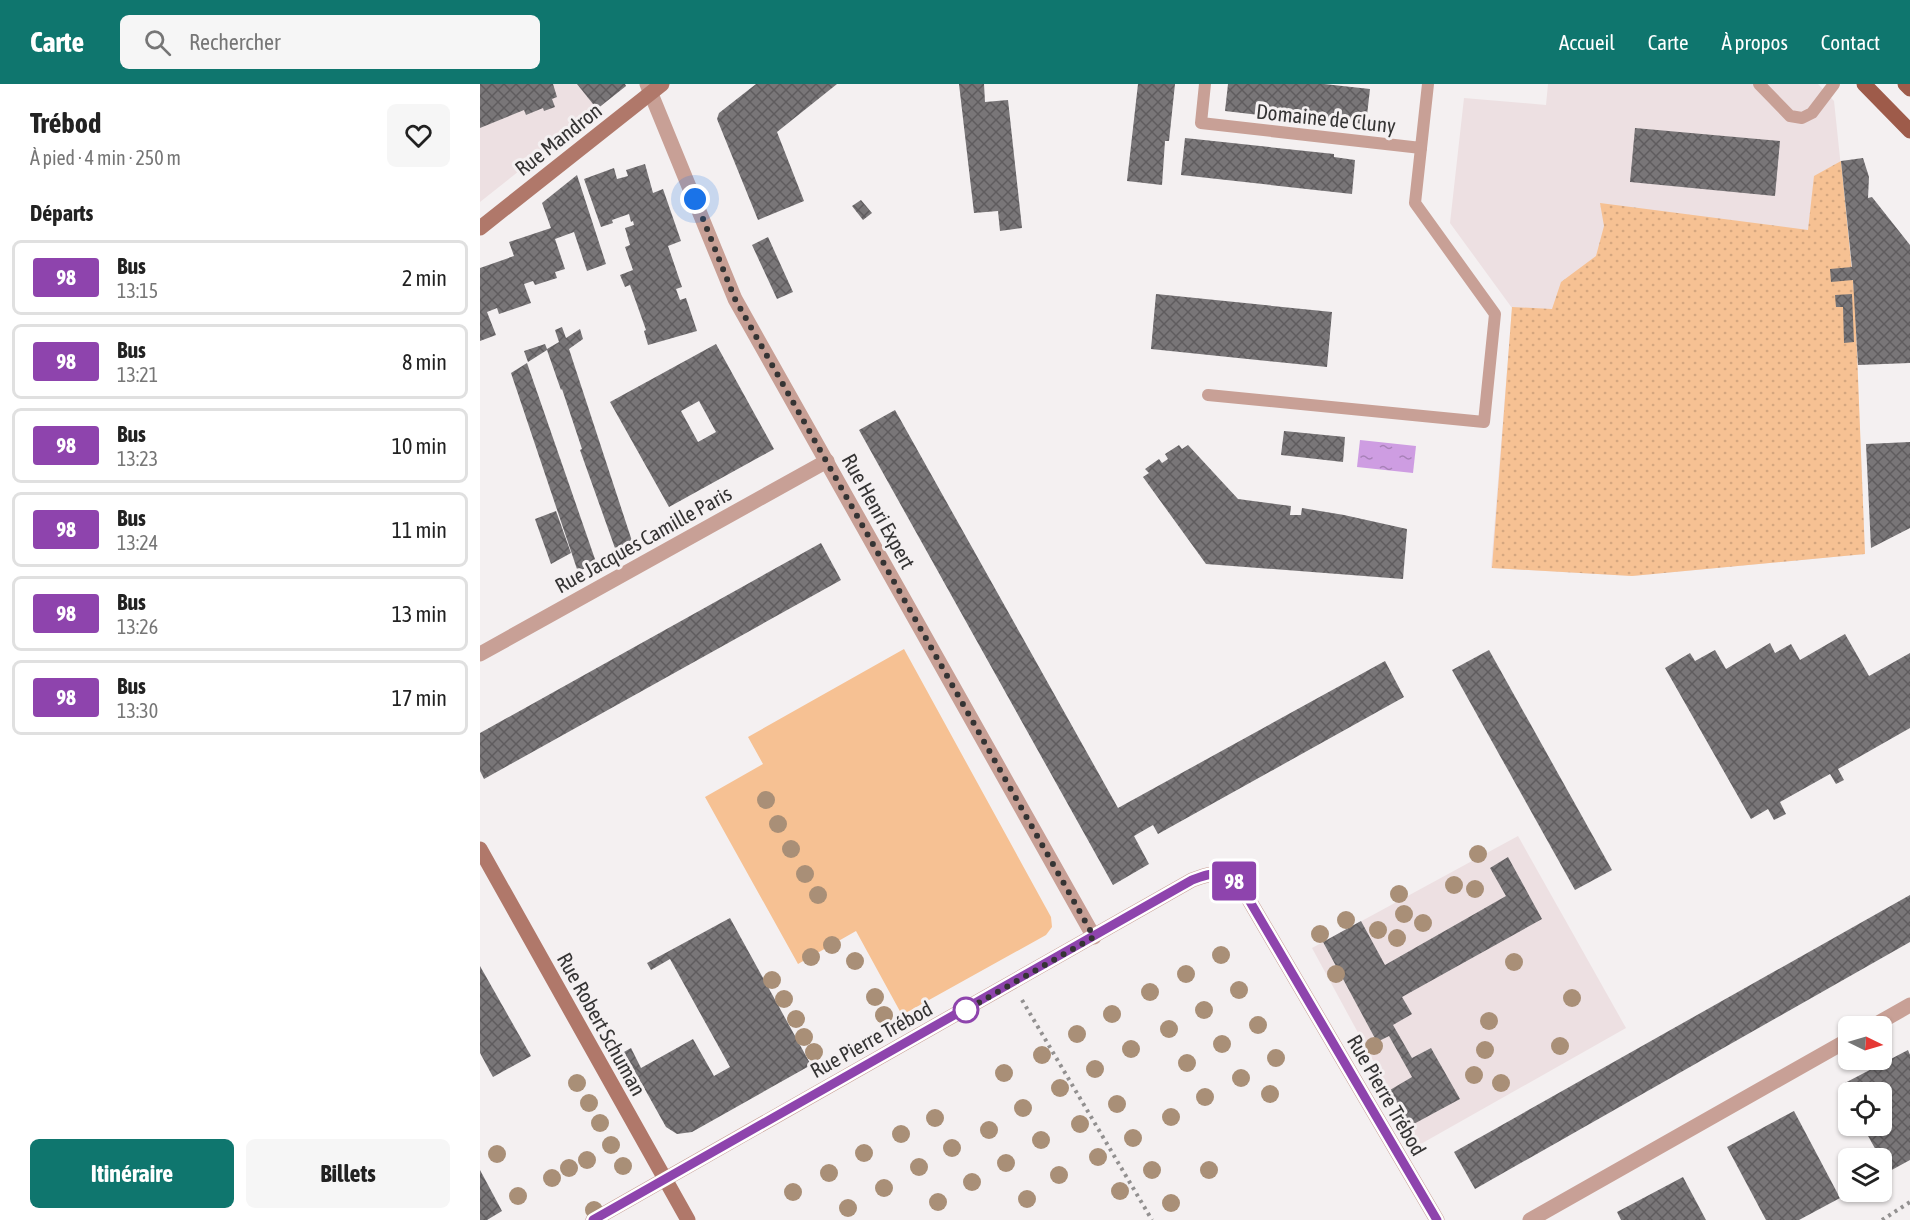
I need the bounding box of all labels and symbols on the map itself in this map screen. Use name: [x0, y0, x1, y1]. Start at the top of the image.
street label: Rue Mandron: [510, 98, 606, 180]
street label: Domaine de Cluny: [1255, 99, 1397, 137]
your location: [680, 184, 710, 214]
street label: Rue Henri Expert: [838, 449, 920, 573]
street label: Rue Jacques Camille Paris: [551, 481, 735, 597]
line badge: 98: [1207, 862, 1261, 900]
street label: Rue Robert Schuman: [553, 948, 651, 1100]
street label: Rue Pierre Trébod: [806, 996, 936, 1082]
unlabelled marker: [953, 997, 979, 1023]
north arrow: [1838, 1016, 1892, 1070]
street label: Rue Pierre Trébod: [1343, 1030, 1431, 1160]

